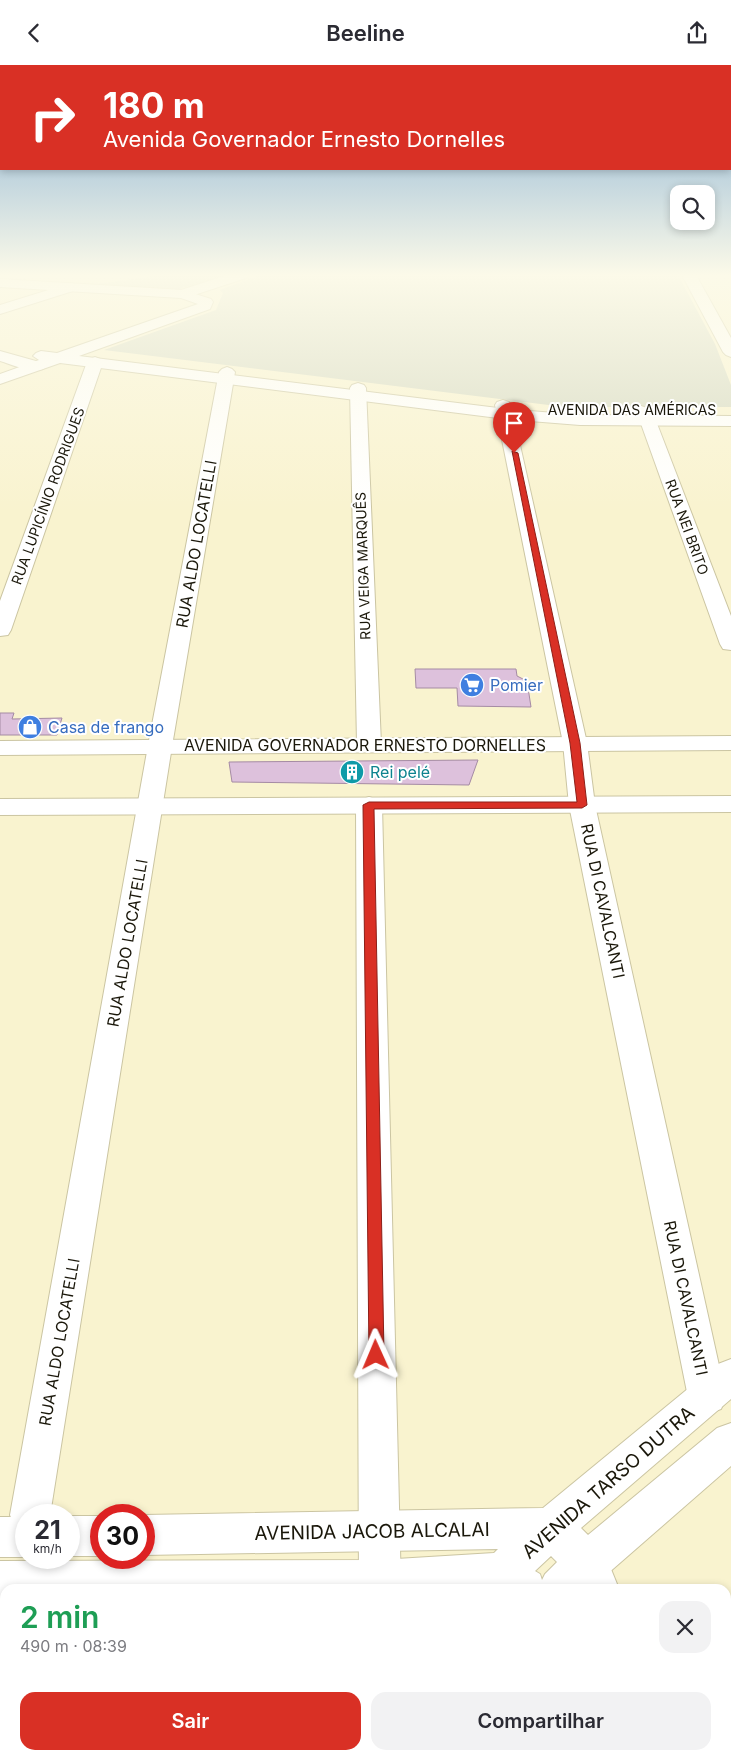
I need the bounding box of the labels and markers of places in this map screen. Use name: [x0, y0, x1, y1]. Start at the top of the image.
pin: [493, 402, 535, 453]
supermarket icon: Pomier: [459, 672, 485, 698]
place label: Pomier: [490, 675, 543, 695]
shop icon: Casa de frango: [17, 714, 43, 740]
place label: Casa de frango: [48, 717, 164, 737]
building icon: Rei pelé: [339, 759, 365, 785]
place label: Rei pelé: [370, 762, 430, 782]

